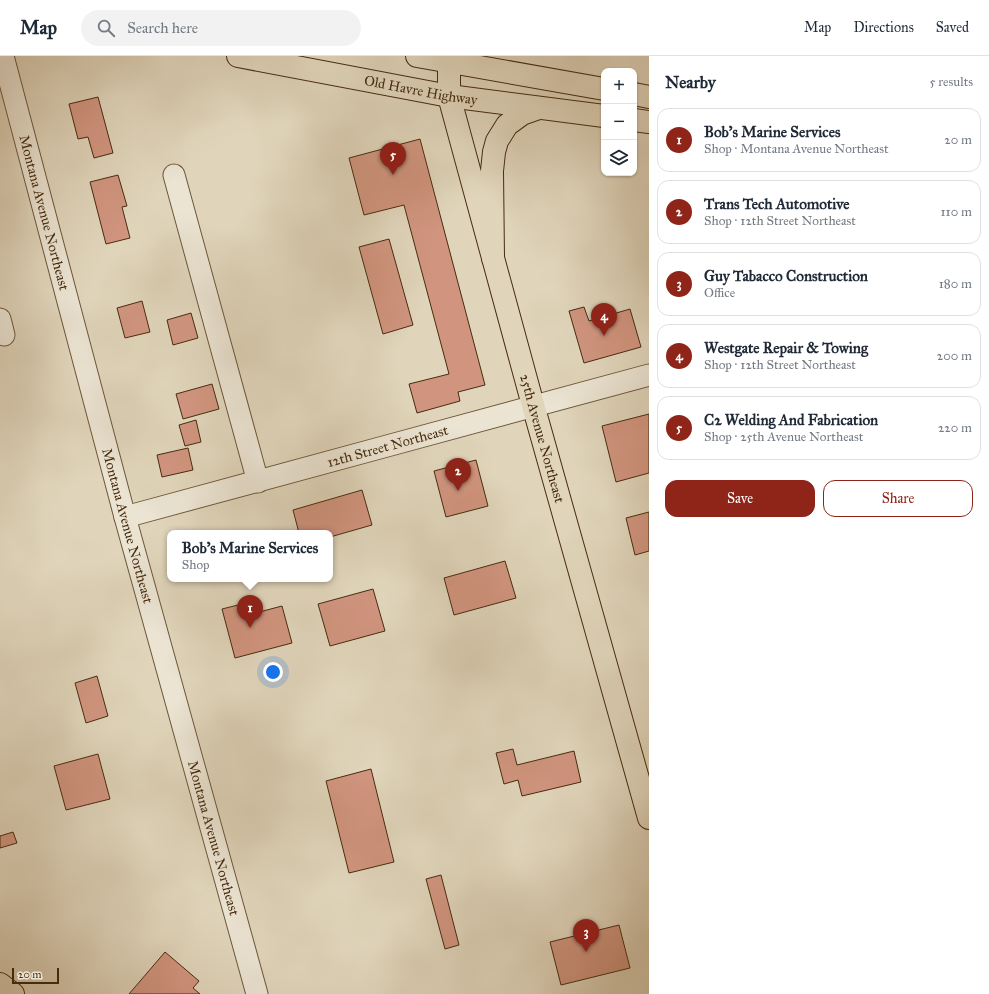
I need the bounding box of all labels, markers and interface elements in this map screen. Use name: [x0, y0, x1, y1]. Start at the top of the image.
search box: [81, 10, 361, 46]
text: Map: [20, 16, 57, 39]
icon: search: [95, 17, 117, 39]
text: Search here: [127, 19, 198, 37]
text: Map: [804, 19, 831, 36]
text: Directions: [853, 19, 914, 36]
text: Saved: [936, 19, 969, 36]
map controls: [601, 68, 637, 176]
button: +: [601, 68, 637, 104]
street label: Old Havre Highway: [363, 72, 479, 109]
text: Nearby: [665, 72, 716, 93]
text: 5 results: [929, 74, 973, 90]
button: −: [601, 104, 637, 140]
text: Bob's Marine Services: [704, 123, 840, 141]
text: 1: [676, 132, 682, 148]
text: 20 m: [944, 132, 972, 148]
street label: Montana Avenue Northeast: [15, 133, 73, 292]
button: layers: [601, 140, 637, 176]
text: Shop · Montana Avenue Northeast: [704, 141, 889, 157]
pin: 5: [380, 142, 406, 175]
text: Trans Tech Automotive: [704, 195, 850, 213]
text: 2: [676, 204, 682, 220]
text: 110 m: [940, 204, 972, 220]
text: Shop · 12th Street Northeast: [704, 213, 856, 229]
text: Guy Tabacco Construction: [704, 267, 868, 285]
text: 3: [676, 276, 682, 292]
text: 180 m: [939, 276, 972, 292]
text: Office: [704, 285, 735, 301]
pin: 4: [591, 303, 617, 336]
text: Westgate Repair & Towing: [704, 339, 868, 357]
text: 4: [675, 348, 683, 364]
text: 200 m: [937, 348, 972, 364]
text: Shop · 12th Street Northeast: [704, 357, 856, 373]
street label: 25th Avenue Northeast: [516, 372, 568, 505]
text: C2 Welding And Fabrication: [704, 411, 878, 429]
text: 5: [676, 420, 682, 436]
text: 220 m: [938, 420, 972, 436]
street label: 12th Street Northeast: [325, 422, 450, 471]
text: Shop · 25th Avenue Northeast: [704, 429, 863, 445]
street label: Montana Avenue Northeast: [98, 446, 156, 605]
pin: 2: [445, 458, 471, 491]
button: Save: [665, 480, 815, 517]
button: Share: [823, 480, 973, 517]
popup: [167, 530, 333, 582]
text: Bob's Marine Services: [182, 539, 318, 557]
text: Shop: [182, 557, 210, 573]
pin: 1: [237, 595, 263, 628]
your location: [263, 662, 283, 682]
street label: Montana Avenue Northeast: [184, 759, 243, 918]
pin: 3: [573, 919, 599, 952]
scale bar: [12, 966, 59, 985]
text: 20 m: [18, 968, 41, 981]

